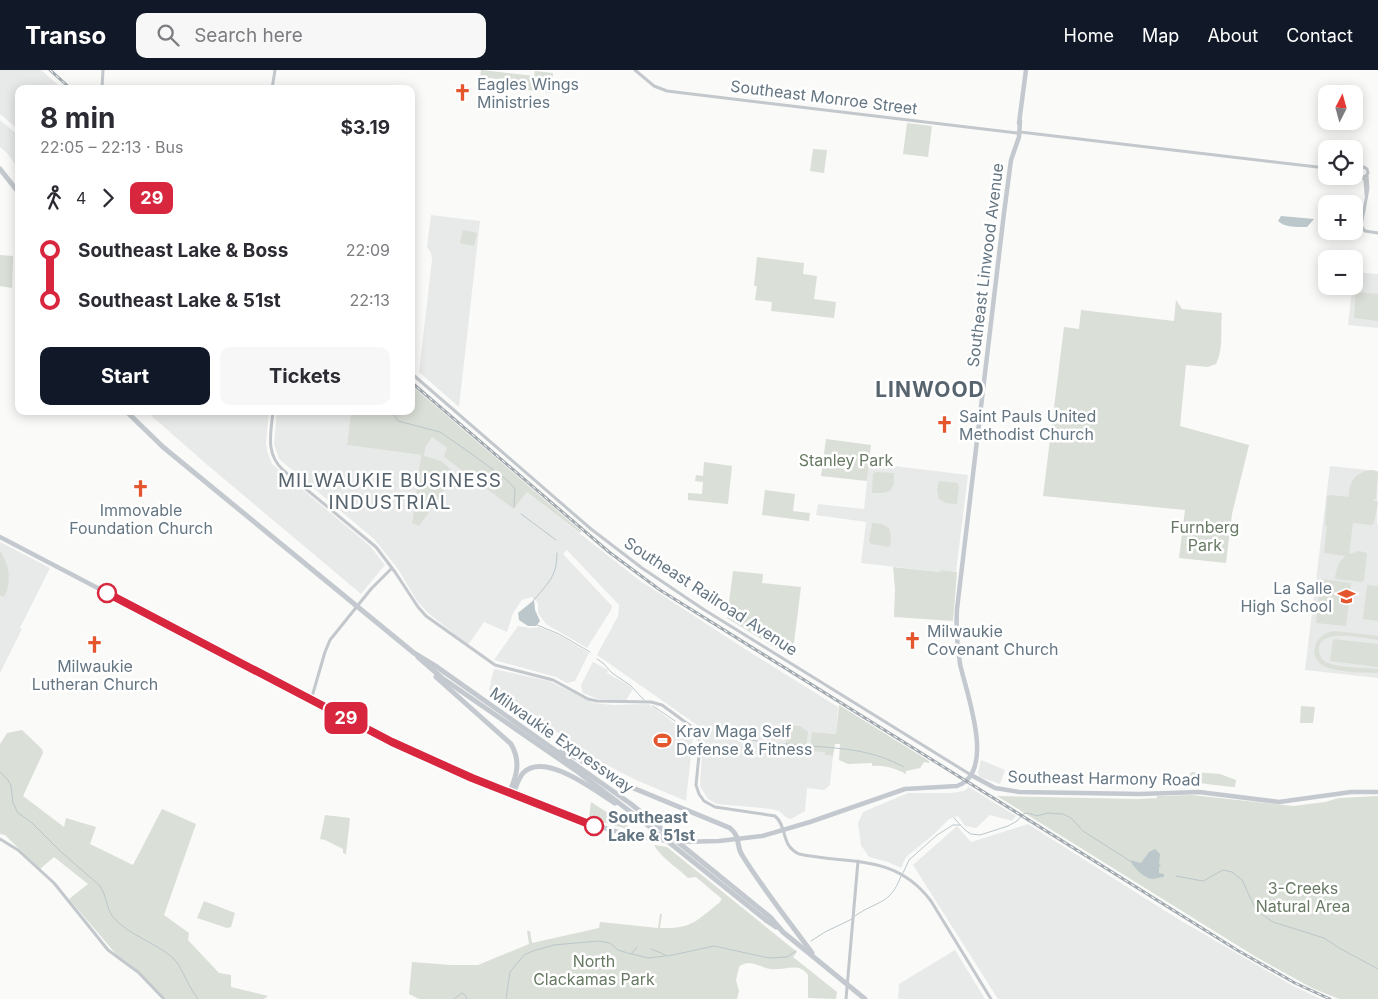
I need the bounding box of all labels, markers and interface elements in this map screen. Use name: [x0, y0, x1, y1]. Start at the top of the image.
search box: [136, 13, 486, 58]
text: Transo: [25, 21, 106, 50]
icon: search: [154, 21, 182, 49]
text: Search here: [194, 24, 303, 47]
text: Home: [1064, 25, 1114, 46]
text: Map: [1142, 25, 1179, 46]
text: About: [1207, 25, 1258, 46]
text: Contact: [1286, 25, 1353, 46]
place label: Eagles Wings Ministries: [477, 74, 579, 112]
street label: Southeast Monroe Street: [729, 76, 919, 118]
church icon: Eagles Wings Ministries: [453, 83, 473, 103]
north arrow: [1318, 85, 1362, 130]
map controls: [1318, 85, 1363, 295]
text: 8 min: [40, 101, 115, 135]
text: $3.19: [341, 116, 390, 139]
text: 22:05 – 22:13 · Bus: [40, 137, 183, 157]
button: locate: [1318, 140, 1363, 185]
street label: Southeast Linwood Avenue: [963, 162, 1007, 368]
icon: walk: [40, 184, 68, 212]
icon: forward: [94, 184, 122, 212]
text: 29: [140, 187, 163, 208]
text: 4: [76, 188, 86, 208]
button: +: [1318, 195, 1363, 240]
text: Southeast Lake & Boss: [78, 239, 288, 262]
text: 22:09: [346, 240, 390, 260]
button: −: [1318, 250, 1363, 295]
text: Southeast Lake & 51st: [78, 289, 281, 312]
text: 22:13: [349, 290, 390, 310]
button: Start: [40, 347, 210, 405]
button: Tickets: [220, 347, 390, 405]
district label: LINWOOD: [875, 377, 985, 402]
place label: Saint Pauls United Methodist Church: [959, 406, 1096, 444]
church icon: Saint Pauls United Methodist Church: [935, 415, 955, 435]
park label: Stanley Park: [799, 450, 894, 470]
district label: MILWAUKIE BUSINESS INDUSTRIAL: [278, 469, 502, 514]
church icon: Immovable Foundation Church: [131, 479, 151, 499]
place label: Immovable Foundation Church: [69, 500, 213, 538]
park label: Furnberg Park: [1171, 517, 1239, 555]
street label: Southeast Railroad Avenue: [621, 532, 801, 660]
place label: La Salle High School: [1241, 578, 1332, 616]
unlabelled marker: [97, 583, 117, 603]
school or university icon: La Salle High School: [1336, 587, 1356, 607]
place label: Milwaukie Covenant Church: [927, 621, 1059, 659]
church icon: Milwaukie Covenant Church: [903, 630, 923, 650]
church icon: Milwaukie Lutheran Church: [85, 635, 105, 655]
place label: Milwaukie Lutheran Church: [32, 656, 158, 694]
street label: Milwaukie Expressway: [486, 683, 638, 797]
line badge: 29: [324, 702, 368, 734]
text: 29: [334, 707, 358, 728]
place label: Krav Maga Self Defense & Fitness: [676, 721, 812, 759]
sports icon: Krav Maga Self Defense & Fitness: [652, 730, 672, 750]
street label: Southeast Harmony Road: [1007, 766, 1201, 790]
place label: Southeast Lake & 51st: [608, 807, 695, 845]
marker: Southeast Lake & 51st: [584, 816, 604, 836]
park label: 3-Creeks Natural Area: [1256, 878, 1350, 916]
park label: North Clackamas Park: [533, 951, 655, 989]

